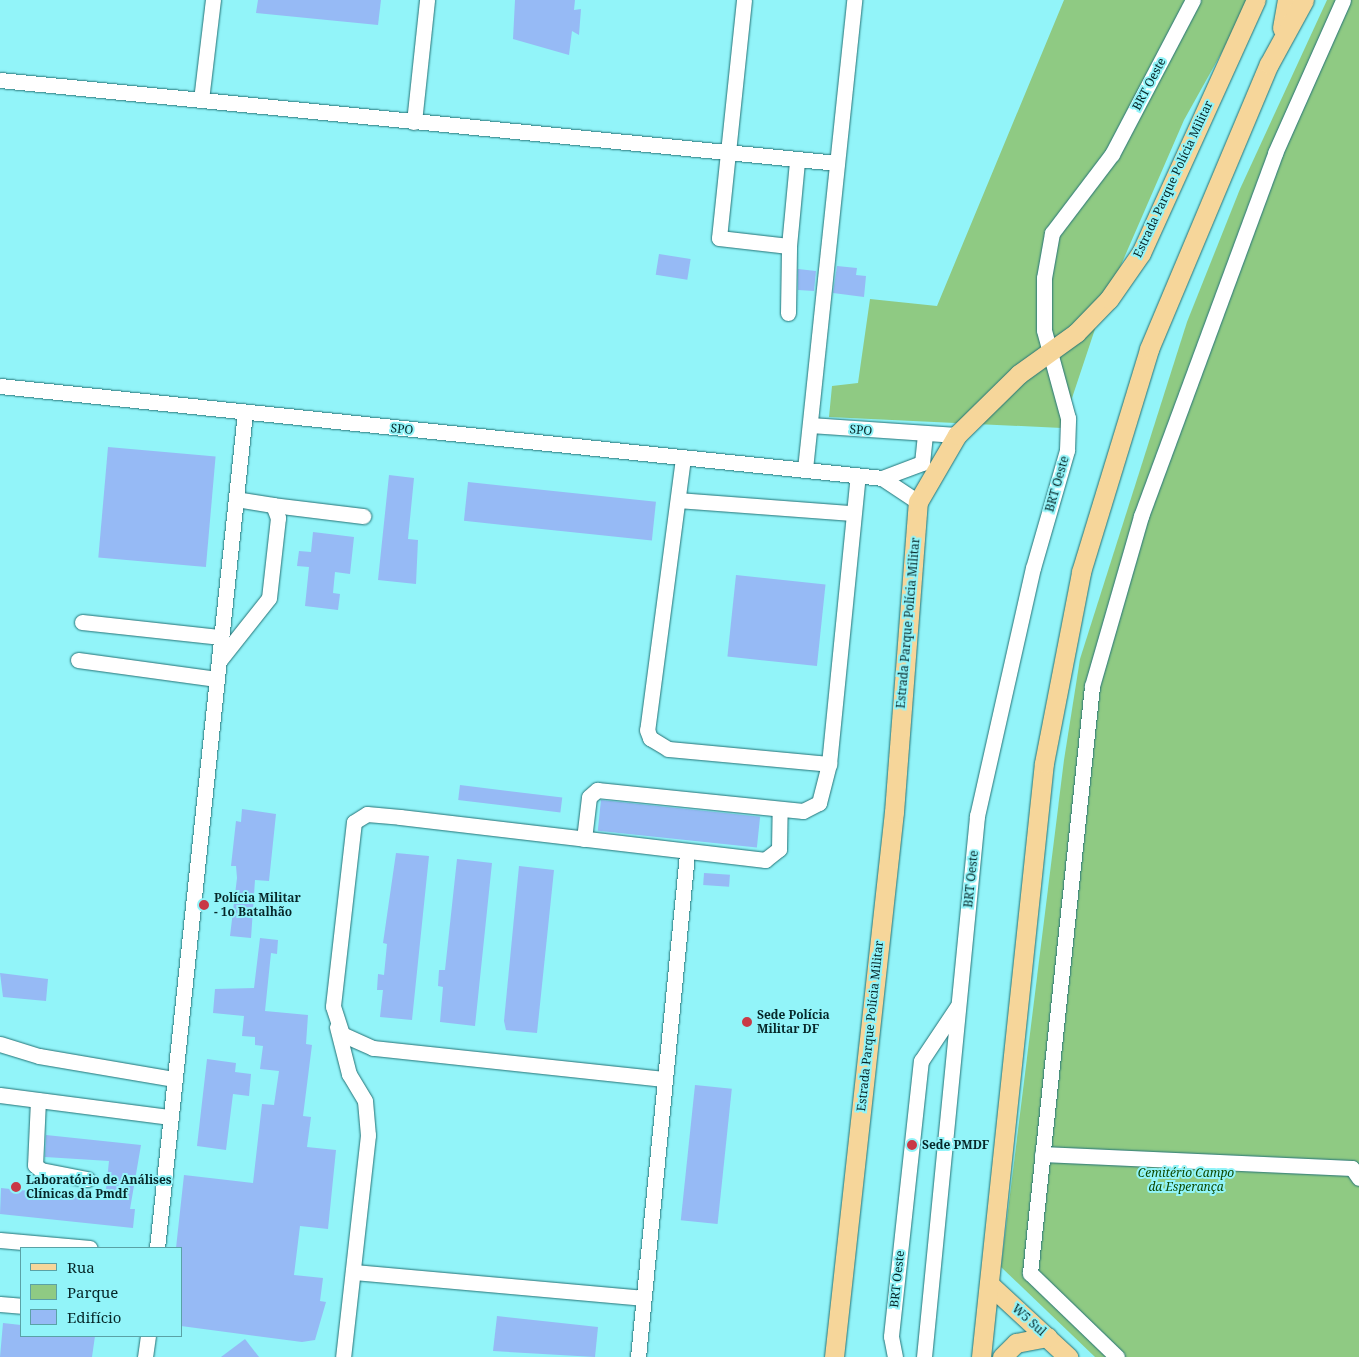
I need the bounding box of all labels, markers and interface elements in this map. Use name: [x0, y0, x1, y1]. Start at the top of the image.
street label: BRT Oeste: [1129, 55, 1169, 113]
street label: Estrada Parque Polícia Militar: [1130, 98, 1216, 260]
street label: SPO: [390, 421, 414, 437]
street label: SPO: [849, 422, 873, 438]
street label: BRT Oeste: [1042, 454, 1072, 514]
street label: Estrada Parque Polícia Militar: [893, 537, 923, 709]
street label: BRT Oeste: [961, 850, 981, 908]
place label: Polícia Militar - 1o Batalhão: [214, 891, 301, 919]
marker: Polícia Militar - 1o Batalhão: [198, 899, 210, 911]
street label: Estrada Parque Polícia Militar: [854, 940, 886, 1112]
place label: Sede Polícia Militar DF: [757, 1008, 830, 1036]
marker: Sede Polícia Militar DF: [741, 1016, 753, 1028]
place label: Sede PMDF: [922, 1138, 989, 1152]
marker: Sede PMDF: [906, 1139, 918, 1151]
park label: Cemitério Campo da Esperança: [1138, 1166, 1234, 1194]
place label: Laboratório de Análises Clínicas da Pmdf: [26, 1173, 172, 1201]
marker: Laboratório de Análises Clínicas da Pmdf: [10, 1181, 22, 1193]
legend: [20, 1247, 182, 1337]
street label: BRT Oeste: [887, 1250, 907, 1308]
text: Rua: [67, 1257, 95, 1277]
text: Parque: [67, 1282, 118, 1302]
street label: W5 Sul: [1009, 1301, 1049, 1339]
text: Edifício: [67, 1307, 122, 1327]

